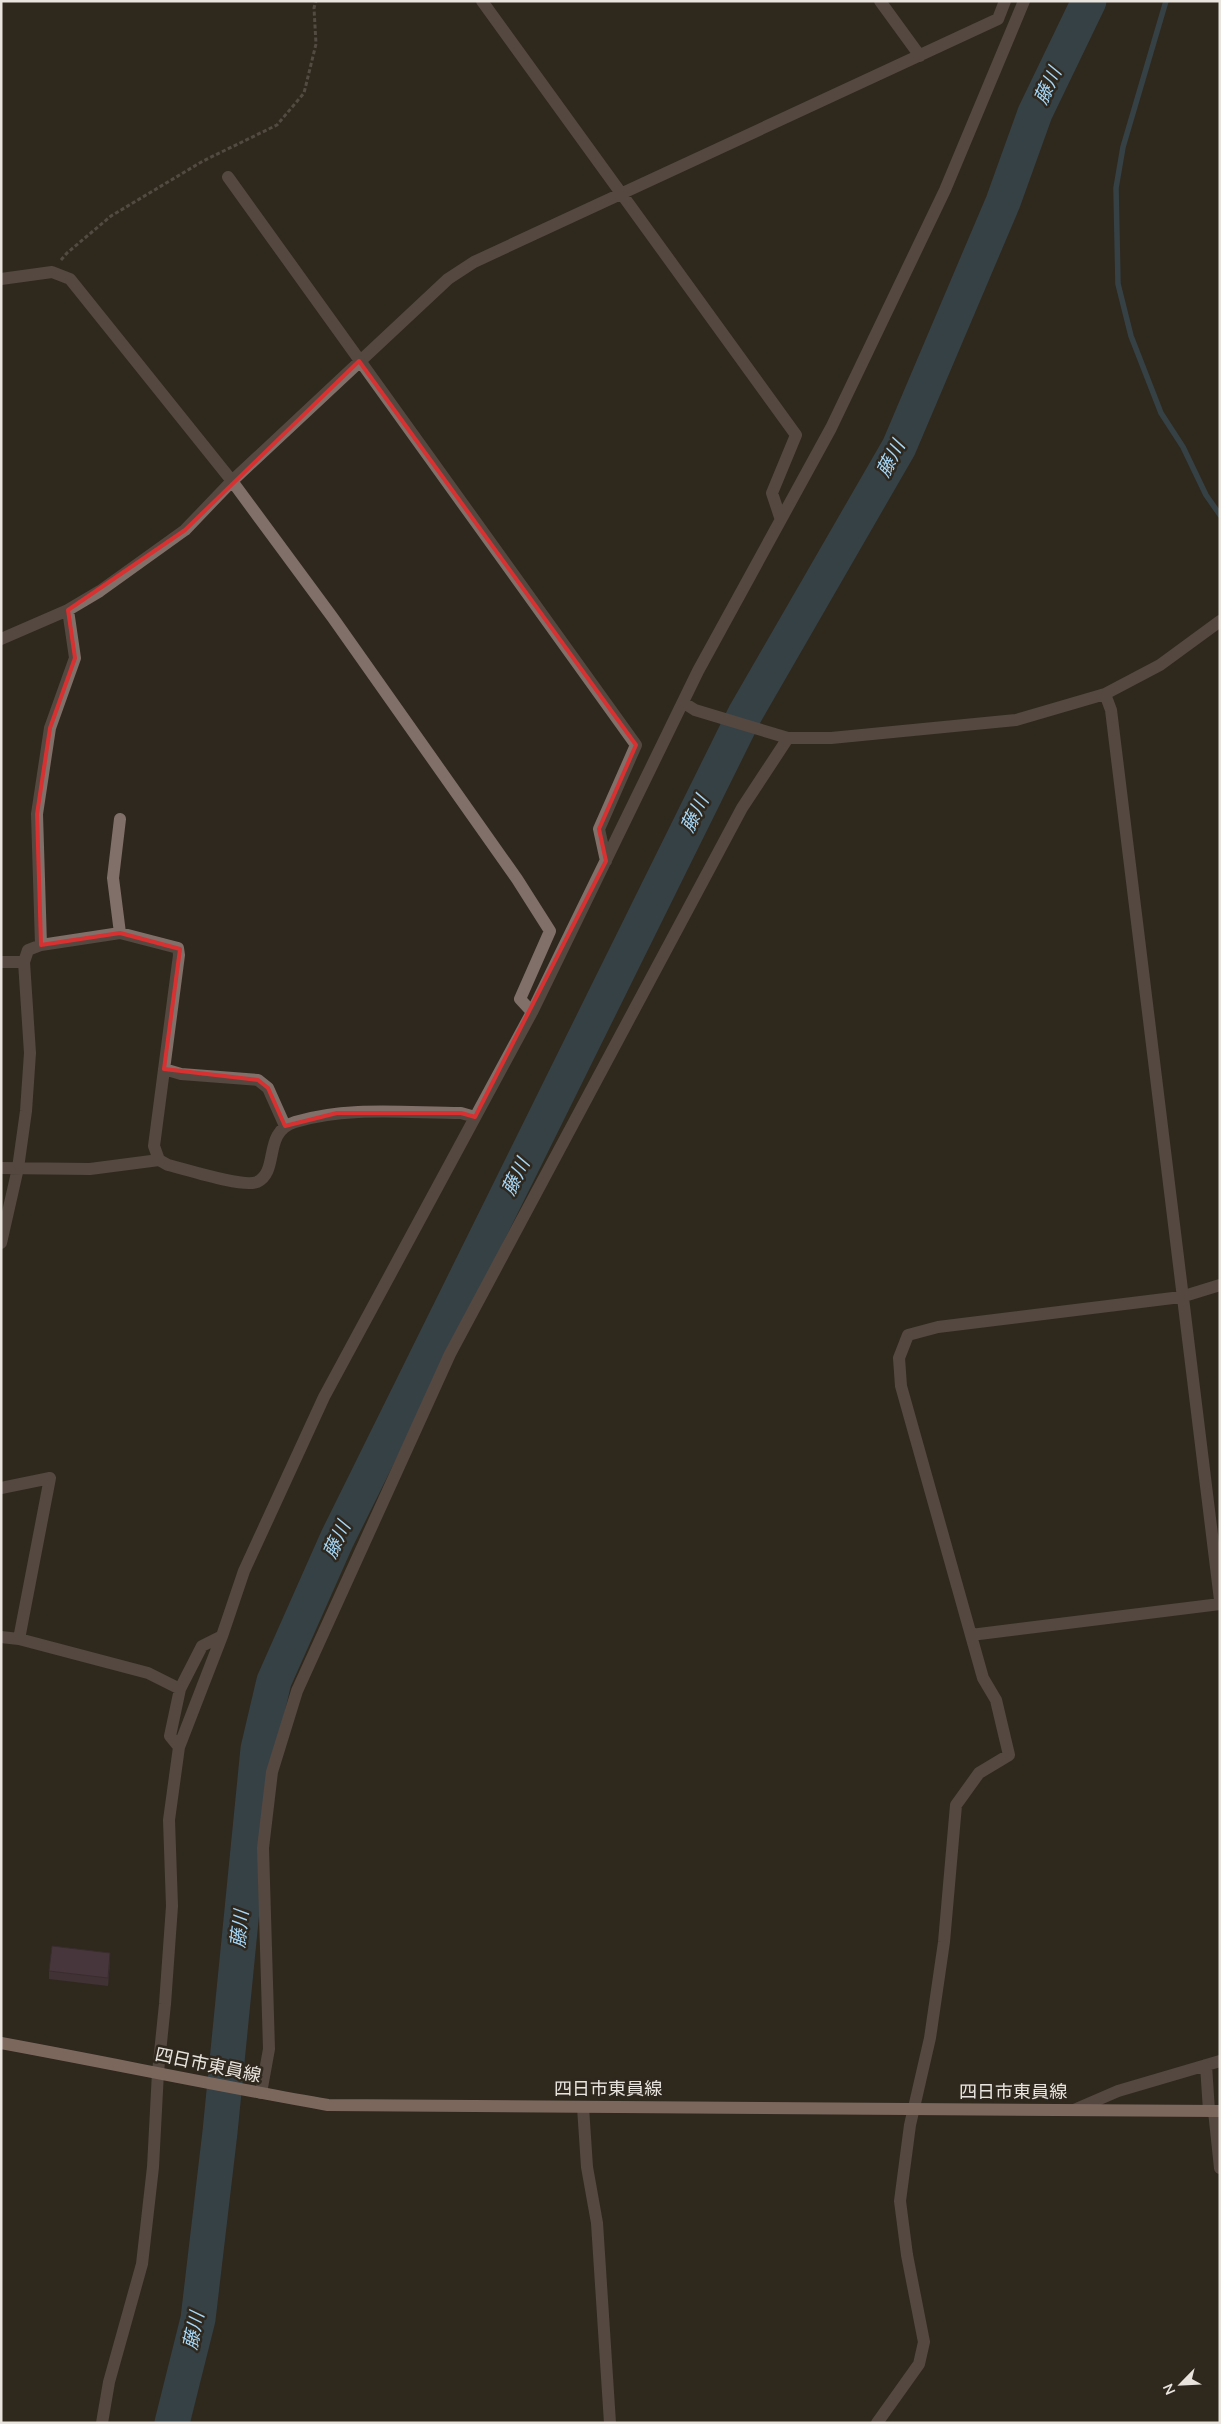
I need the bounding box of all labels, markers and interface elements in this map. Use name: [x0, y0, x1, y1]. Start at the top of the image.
water label: 藤川: [1028, 61, 1069, 109]
water label: 藤川: [871, 434, 912, 482]
water label: 藤川: [675, 789, 716, 837]
water label: 藤川: [496, 1152, 537, 1200]
water label: 藤川: [317, 1515, 358, 1563]
water label: 藤川: [225, 1907, 255, 1949]
street label: 四日市東員線: [153, 2042, 263, 2088]
street label: 四日市東員線: [554, 2077, 662, 2101]
street label: 四日市東員線: [959, 2080, 1067, 2104]
water label: 藤川: [177, 2308, 211, 2352]
north arrow: [1156, 2359, 1206, 2409]
text: N: [1159, 2380, 1180, 2398]

